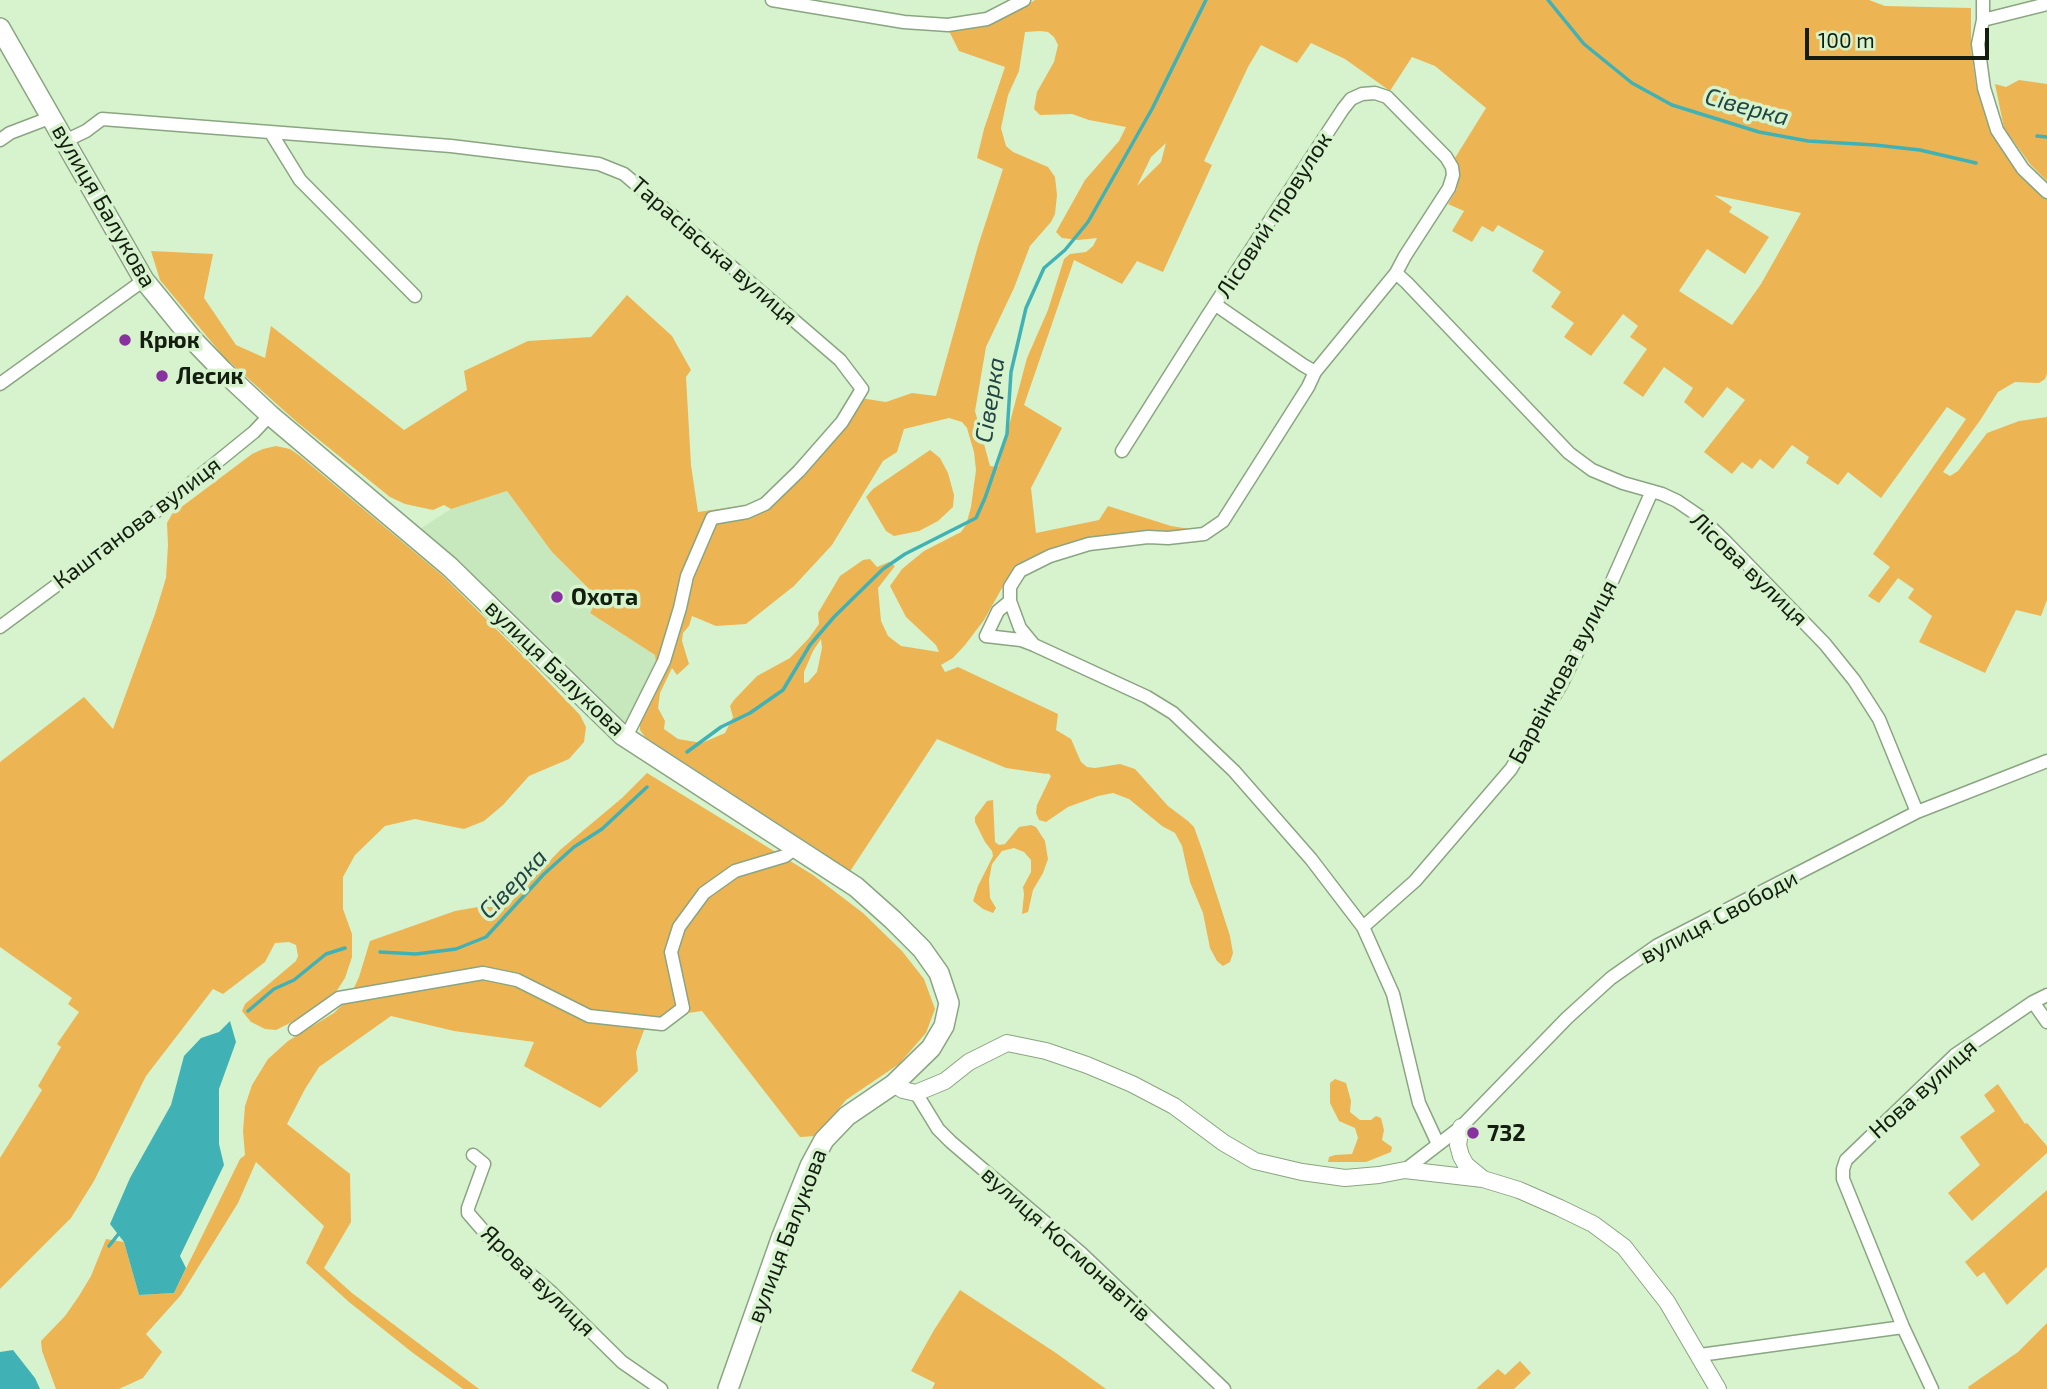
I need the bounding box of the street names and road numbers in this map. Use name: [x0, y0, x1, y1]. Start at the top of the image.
street label: вулиця Балукова: [46, 119, 162, 293]
street label: Лісовий провулок: [1210, 127, 1338, 303]
street label: Тарасівська вулиця: [625, 171, 803, 331]
street label: Каштанова вулиця: [48, 451, 226, 595]
street label: Лісова вулиця: [1685, 506, 1813, 632]
street label: Барвінкова вулиця: [1503, 575, 1623, 769]
street label: вулиця Балукова: [479, 594, 631, 742]
street label: вулиця Свободи: [1636, 864, 1802, 970]
street label: Нова вулиця: [1863, 1033, 1983, 1145]
street label: вулиця Балукова: [741, 1145, 833, 1327]
street label: вулиця Космонавтів: [976, 1161, 1156, 1327]
street label: Ярова вулиця: [475, 1220, 601, 1342]

